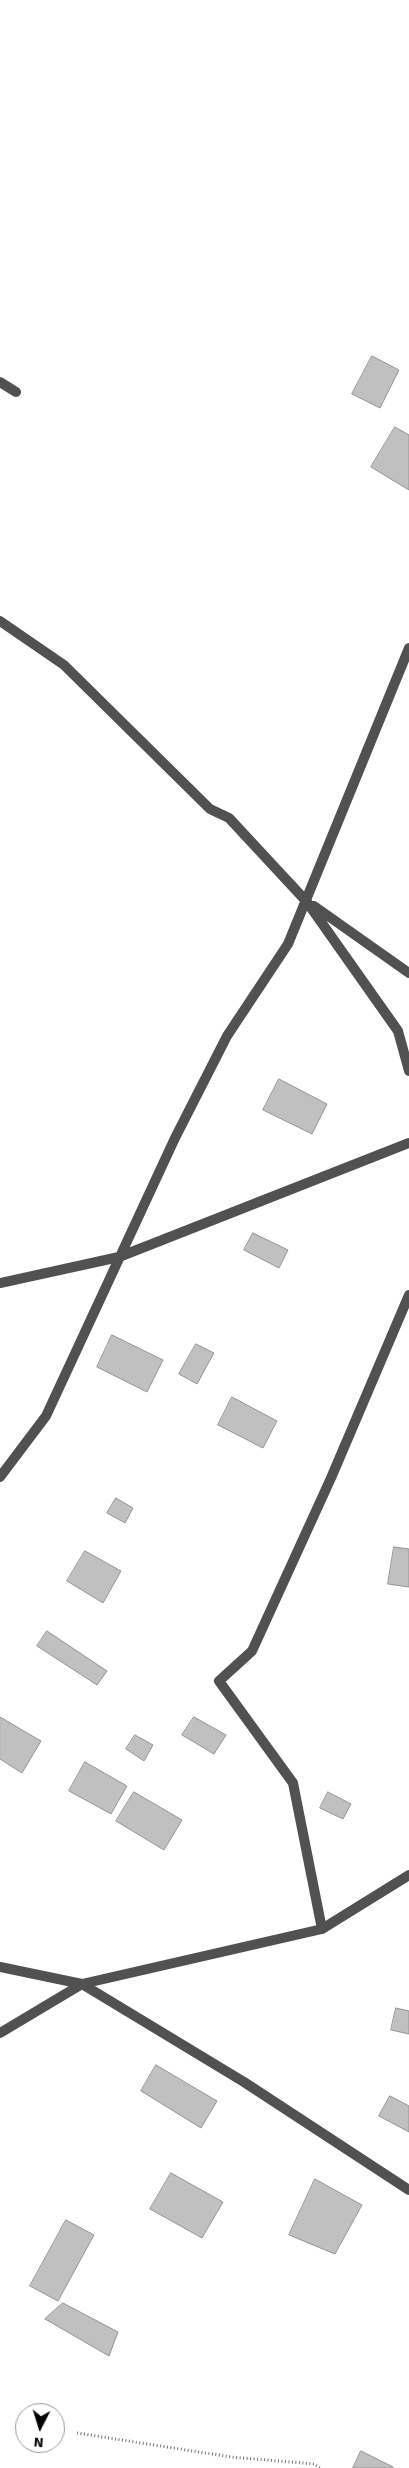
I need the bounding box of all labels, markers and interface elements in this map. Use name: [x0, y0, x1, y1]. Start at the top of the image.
north arrow: [15, 2403, 65, 2453]
text: N: [33, 2434, 44, 2451]

